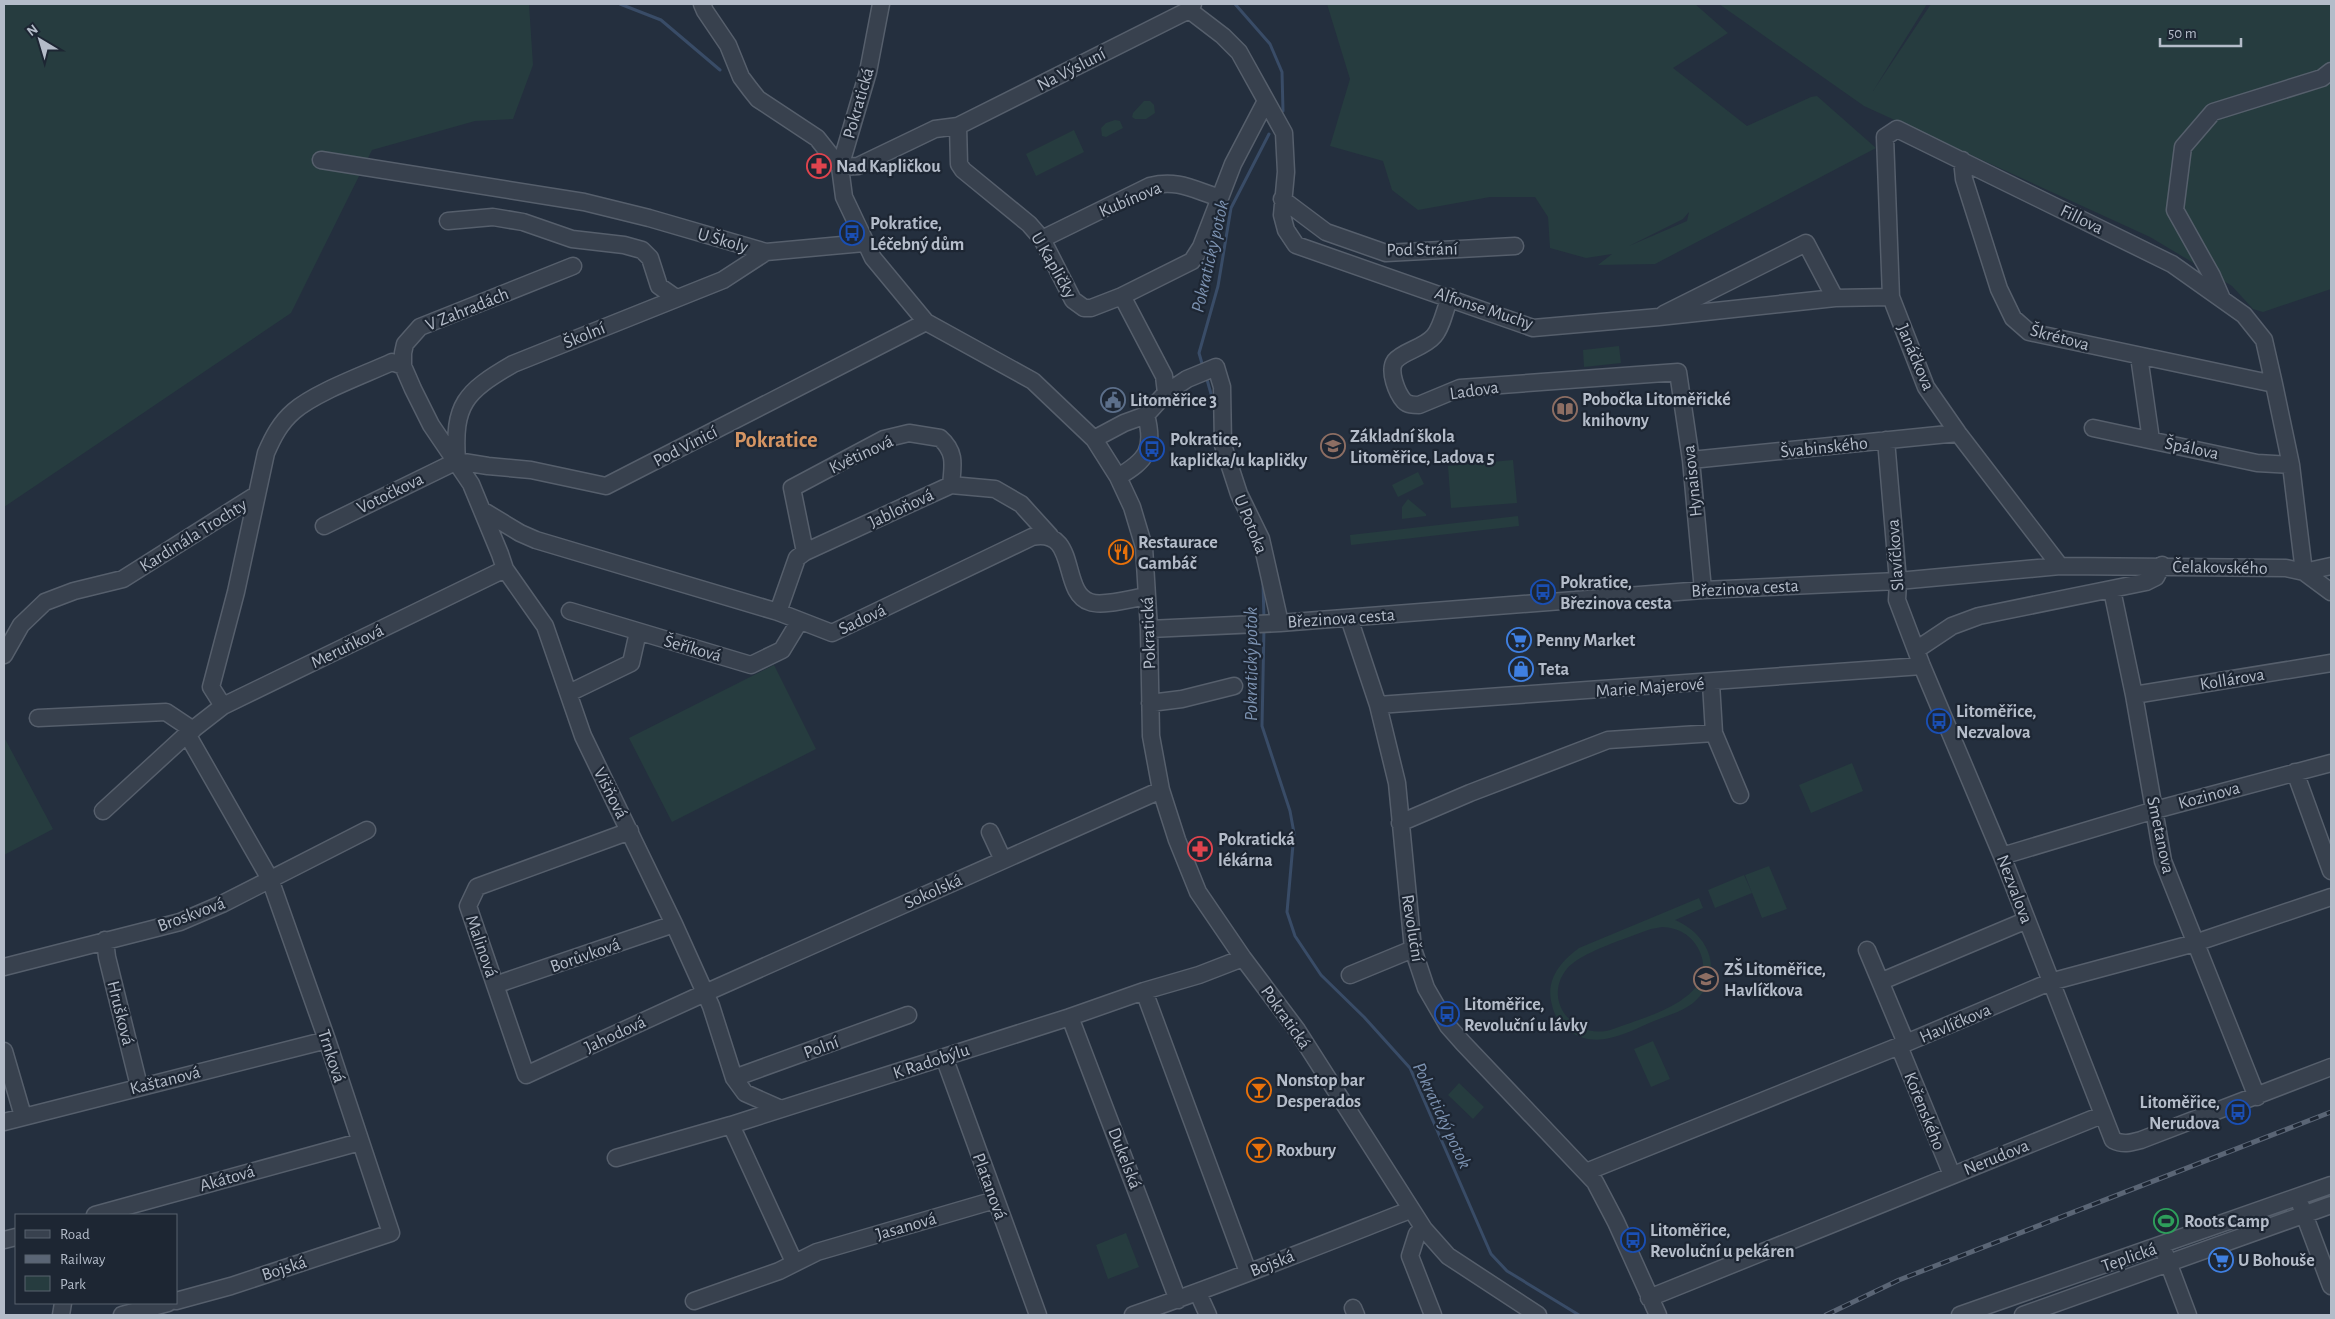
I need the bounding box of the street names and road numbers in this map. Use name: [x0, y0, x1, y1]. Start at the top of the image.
street label: Na Výsluní: [1034, 45, 1109, 95]
street label: Pokratická: [840, 66, 878, 141]
street label: Kubínova: [1097, 179, 1164, 221]
street label: Fillova: [2057, 202, 2106, 238]
street label: U Školy: [696, 222, 751, 257]
street label: U Kapličky: [1027, 229, 1079, 302]
street label: Pod Strání: [1386, 240, 1459, 260]
street label: V Zahradách: [423, 285, 512, 335]
street label: Alfonse Muchy: [1432, 285, 1536, 333]
street label: Školní: [560, 316, 608, 352]
street label: Škrétova: [2028, 319, 2092, 354]
street label: Janáčkova: [1893, 322, 1937, 393]
street label: Ladova: [1448, 379, 1500, 403]
street label: Pod Vinicí: [651, 423, 721, 471]
street label: Švabinského: [1779, 431, 1869, 462]
street label: Květinová: [827, 432, 896, 478]
street label: Špálova: [2163, 432, 2221, 463]
street label: Hynaisova: [1680, 444, 1706, 518]
street label: Votočkova: [354, 470, 427, 518]
street label: Jabloňová: [866, 486, 937, 532]
street label: U Potoka: [1230, 492, 1270, 557]
street label: Kardinála Trochty: [137, 496, 251, 576]
street label: Slavíčkova: [1885, 518, 1907, 591]
street label: Čelakovského: [2172, 555, 2268, 578]
street label: Březinova cesta: [1691, 577, 1799, 601]
street label: Pokratická: [1139, 596, 1159, 670]
street label: Sadová: [836, 601, 889, 639]
street label: Březinova cesta: [1287, 606, 1395, 632]
street label: Meruňková: [308, 622, 387, 672]
street label: Šeříková: [662, 629, 724, 666]
street label: Kollárova: [2198, 666, 2266, 694]
street label: Marie Majerové: [1595, 675, 1705, 701]
street label: Višňová: [590, 765, 631, 822]
street label: Kozinova: [2176, 779, 2242, 813]
street label: Smetanova: [2143, 795, 2177, 875]
street label: Nezvalova: [1993, 853, 2035, 926]
street label: Sokolská: [902, 871, 965, 913]
street label: Revoluční: [1398, 893, 1426, 964]
street label: Broskvová: [155, 894, 228, 935]
street label: Malinová: [462, 913, 500, 980]
street label: Borůvková: [548, 936, 623, 976]
street label: Hrušková: [103, 979, 137, 1047]
street label: Pokratická: [1257, 983, 1313, 1053]
street label: Havlíčkova: [1917, 1001, 1994, 1047]
street label: Jahodová: [582, 1013, 649, 1057]
street label: Trnková: [314, 1027, 348, 1085]
street label: Polní: [802, 1033, 842, 1062]
street label: K Radobýlu: [891, 1041, 972, 1083]
street label: Kaštanová: [128, 1064, 202, 1098]
street label: Kořenského: [1900, 1070, 1948, 1153]
street label: Dukelská: [1104, 1125, 1144, 1192]
street label: Nerudova: [1961, 1137, 2032, 1179]
street label: Platanová: [969, 1151, 1009, 1222]
street label: Akátová: [198, 1163, 257, 1195]
street label: Jasanová: [874, 1210, 938, 1244]
street label: Teplická: [2099, 1240, 2159, 1276]
street label: Bojská: [1248, 1247, 1297, 1281]
street label: Bojská: [260, 1253, 309, 1285]

